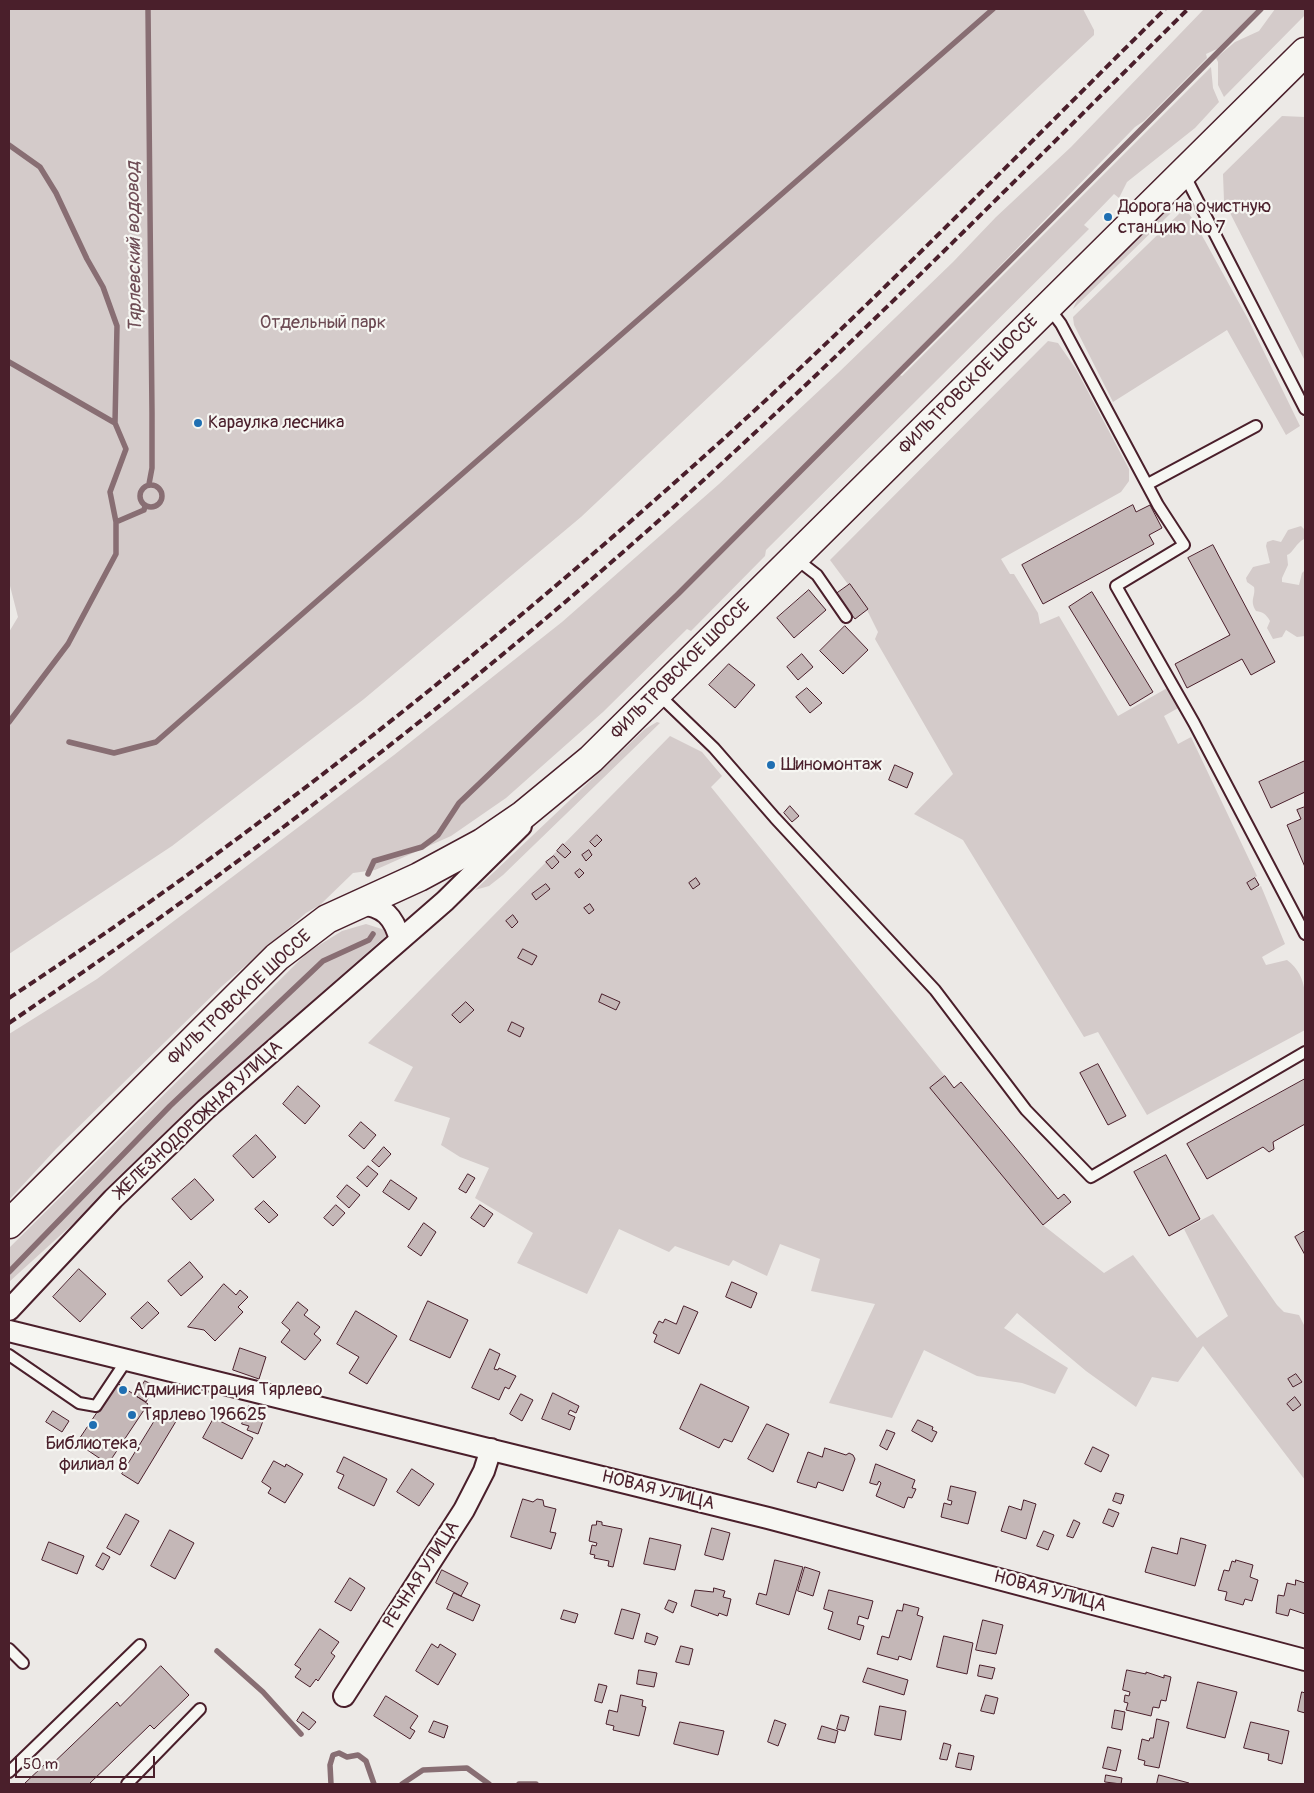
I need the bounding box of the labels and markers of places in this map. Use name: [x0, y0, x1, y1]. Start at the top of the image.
place label: Дорога на очистную станцию № 7: [1118, 196, 1272, 238]
marker: Дорога на очистную станцию № 7: [1102, 211, 1114, 223]
place label: Караулка лесника: [208, 412, 344, 434]
marker: Караулка лесника: [192, 417, 204, 429]
place label: Шиномонтаж: [781, 754, 882, 776]
marker: Шиномонтаж: [765, 759, 777, 771]
place label: Администрация Тярлево: [133, 1379, 322, 1401]
marker: Администрация Тярлево: [117, 1384, 129, 1396]
place label: Тярлево 196625: [142, 1404, 267, 1426]
marker: Тярлево 196625: [126, 1409, 138, 1421]
marker: Библиотека, филиал 8: [87, 1419, 99, 1431]
place label: Библиотека, филиал 8: [45, 1433, 141, 1476]

